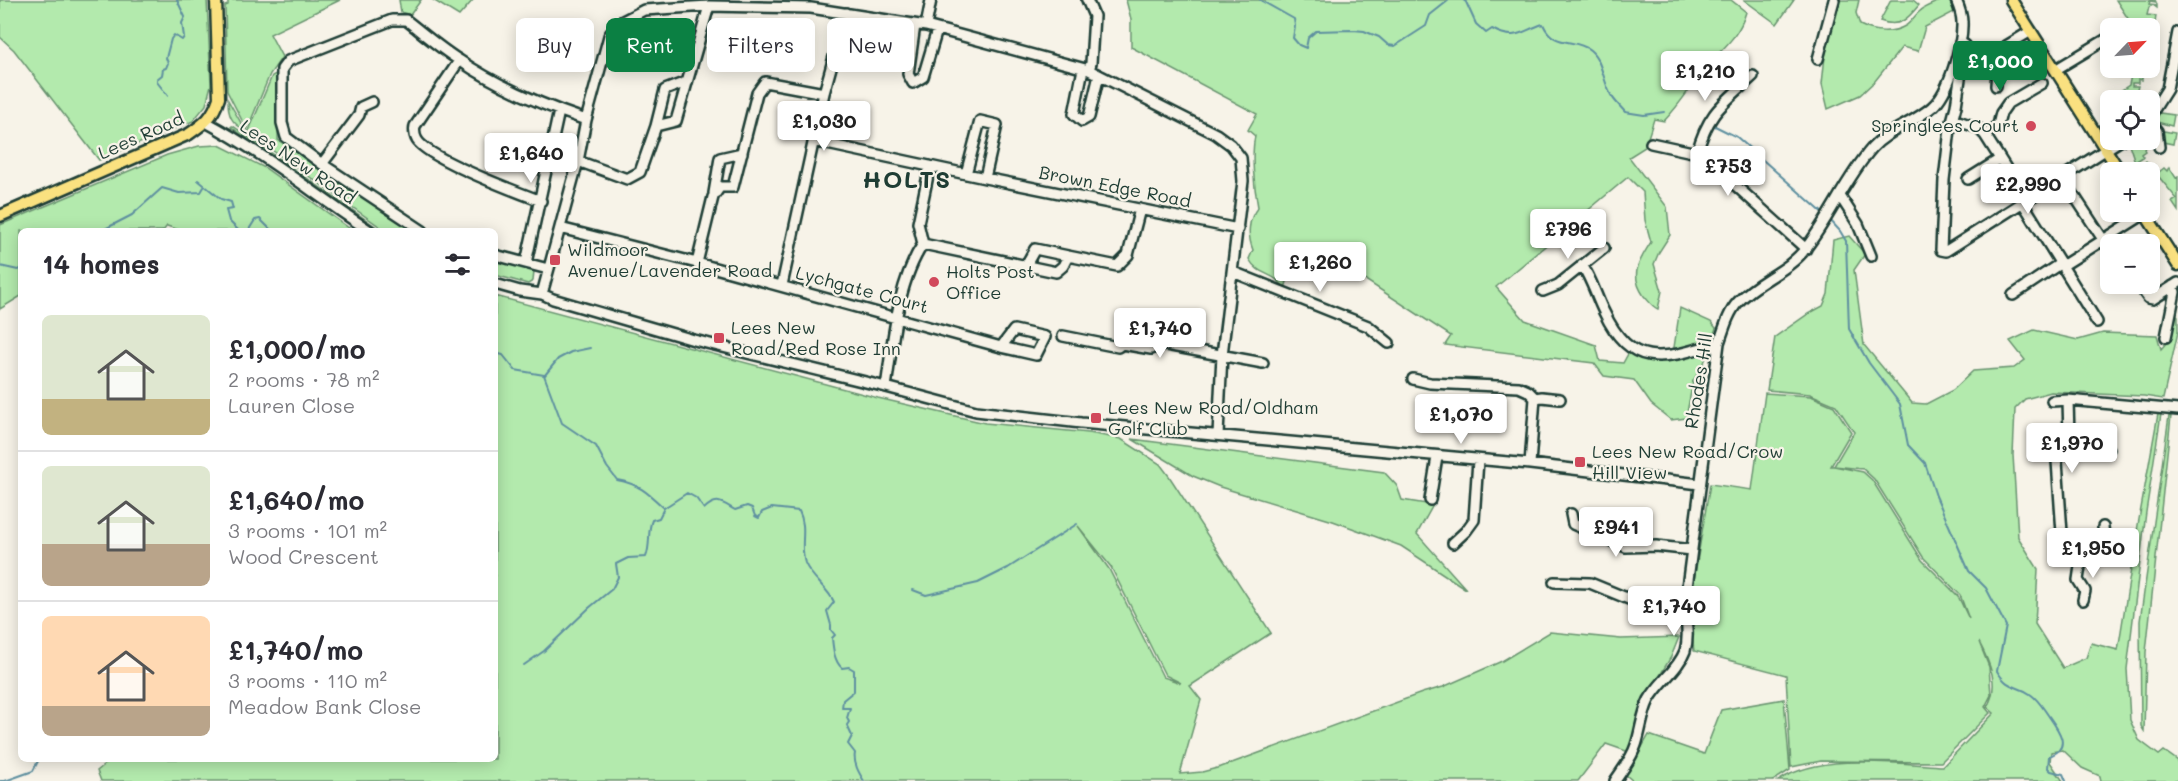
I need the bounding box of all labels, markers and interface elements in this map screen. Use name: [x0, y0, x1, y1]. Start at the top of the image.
chip: Buy: [516, 18, 594, 72]
chip: Rent: [606, 18, 695, 72]
chip: Filters: [707, 18, 815, 72]
chip: New: [827, 18, 914, 72]
north arrow: [2100, 18, 2160, 78]
map controls: [2100, 18, 2160, 294]
pin: £1,000: [1951, 41, 2049, 92]
text: £1,000: [1967, 47, 2033, 73]
pin: £1,210: [1656, 51, 1754, 102]
text: £1,210: [1675, 57, 1735, 83]
button: locate: [2100, 90, 2160, 150]
pin: £1,030: [775, 101, 873, 152]
street label: Lees Road: [94, 106, 187, 165]
text: £1,030: [791, 107, 857, 133]
street label: Lees New Road: [236, 113, 361, 209]
place label: Springlees Court: [1871, 113, 2019, 137]
marker: Springlees Court: [2024, 119, 2038, 133]
pin: £1,640: [482, 133, 580, 184]
text: £1,640: [498, 139, 564, 165]
pin: £753: [1692, 146, 1764, 197]
text: £753: [1704, 152, 1752, 178]
street label: Brown Edge Road: [1037, 159, 1193, 213]
button: +: [2100, 162, 2160, 222]
district label: HOLTS: [862, 163, 952, 194]
pin: £2,990: [1979, 164, 2077, 215]
text: £2,990: [1995, 170, 2061, 196]
pin: £796: [1532, 209, 1604, 260]
text: £796: [1544, 215, 1592, 241]
button: −: [2100, 234, 2160, 294]
place label: Wildmoor Avenue/Lavender Road: [567, 237, 772, 282]
pin: £1,260: [1271, 242, 1369, 293]
text: 14 homes: [42, 247, 160, 281]
icon: filters: [441, 248, 474, 281]
text: £1,260: [1288, 248, 1352, 274]
marker: Wildmoor Avenue/Lavender Road: [548, 253, 562, 267]
place label: Holts Post Office: [946, 259, 1035, 304]
street label: Lychgate Court: [793, 260, 931, 318]
marker: Holts Post Office: [927, 275, 941, 289]
pin: £1,740: [1111, 308, 1209, 359]
text: £1,740: [1128, 314, 1192, 340]
place label: Lees New Road/Red Rose Inn: [731, 315, 901, 360]
marker: Lees New Road/Red Rose Inn: [712, 331, 726, 345]
street label: Rhodes Hill: [1679, 331, 1717, 431]
text: £1,000/mo: [228, 332, 365, 366]
icon: home: [90, 339, 162, 411]
text: 2 rooms · 78 m²: [228, 366, 380, 392]
text: Lauren Close: [228, 392, 355, 418]
pin: £1,070: [1412, 394, 1510, 445]
place label: Lees New Road/Oldham Golf Club: [1108, 395, 1319, 440]
text: £1,070: [1429, 400, 1493, 426]
marker: Lees New Road/Oldham Golf Club: [1089, 411, 1103, 425]
pin: £1,970: [2023, 423, 2121, 474]
text: £1,970: [2040, 429, 2104, 455]
place label: Lees New Road/Crow Hill View: [1592, 439, 1783, 484]
marker: Lees New Road/Crow Hill View: [1573, 455, 1587, 469]
text: £1,640/mo: [228, 483, 364, 517]
icon: home: [90, 490, 162, 562]
pin: £941: [1580, 507, 1652, 558]
text: £941: [1593, 513, 1639, 539]
text: 3 rooms · 101 m²: [228, 517, 387, 543]
pin: £1,950: [2044, 528, 2142, 579]
text: £1,950: [2061, 534, 2125, 560]
text: Wood Crescent: [228, 543, 379, 569]
pin: £1,740: [1625, 586, 1723, 637]
text: £1,740: [1642, 592, 1706, 618]
text: £1,740/mo: [228, 633, 363, 667]
icon: home: [90, 640, 162, 712]
text: 3 rooms · 110 m²: [228, 667, 387, 693]
text: Meadow Bank Close: [228, 693, 421, 719]

